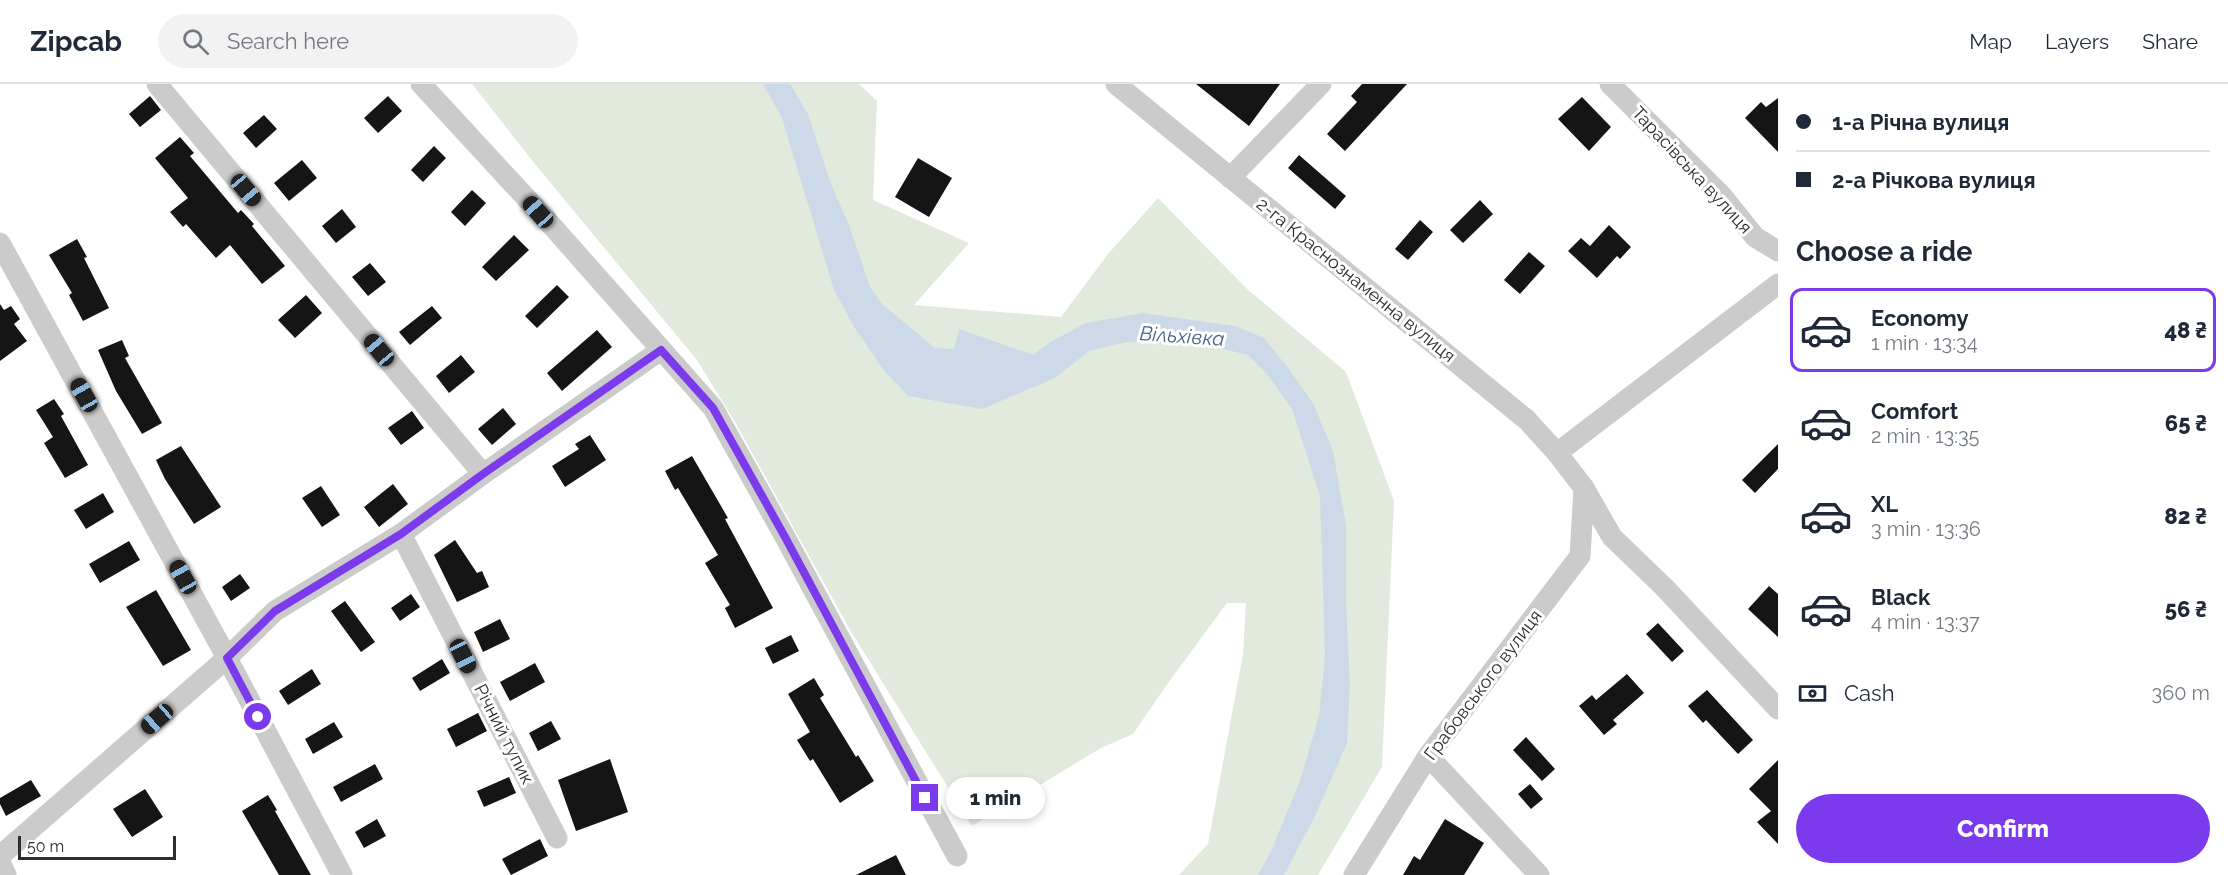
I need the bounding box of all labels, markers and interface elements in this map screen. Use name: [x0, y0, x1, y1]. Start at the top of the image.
search box: [158, 14, 578, 68]
text: Zipcab: [30, 25, 122, 58]
icon: search: [179, 25, 212, 58]
text: Search here: [227, 28, 349, 54]
text: Map: [1969, 29, 2012, 54]
text: Layers: [2045, 29, 2109, 54]
text: Share: [2142, 29, 2198, 54]
street label: Тарасівська вулиця: [1628, 102, 1757, 237]
text: 1-а Річна вулиця: [1832, 109, 2009, 135]
text: 2-а Річкова вулиця: [1832, 167, 2036, 193]
car: [228, 170, 264, 210]
car: [519, 193, 557, 231]
street label: 2-га Краснознаменна вулиця: [1253, 193, 1460, 366]
text: Choose a ride: [1796, 236, 1972, 267]
icon: car: [1799, 303, 1853, 357]
text: Economy: [1871, 305, 1969, 331]
text: 48 ₴: [2164, 317, 2207, 343]
water label: Вільхівка: [1139, 321, 1225, 351]
car: [361, 330, 397, 370]
text: 1 min · 13:34: [1871, 331, 1978, 355]
car: [67, 375, 101, 415]
icon: car: [1799, 396, 1853, 450]
text: Comfort: [1871, 398, 1958, 424]
text: 65 ₴: [2165, 410, 2207, 436]
text: 2 min · 13:35: [1871, 424, 1979, 448]
icon: car: [1799, 489, 1853, 543]
text: XL: [1871, 491, 1898, 517]
text: 82 ₴: [2164, 503, 2207, 529]
text: 3 min · 13:36: [1871, 517, 1981, 541]
car: [166, 557, 200, 597]
icon: car: [1799, 582, 1853, 636]
text: Black: [1871, 584, 1930, 610]
text: 56 ₴: [2165, 596, 2207, 622]
street label: Грабовського вулиця: [1419, 606, 1546, 764]
text: 4 min · 13:37: [1871, 610, 1980, 634]
car: [447, 636, 479, 676]
icon: cash: [1796, 677, 1829, 710]
street label: Річний тупик: [470, 680, 539, 787]
text: Cash: [1844, 680, 1895, 706]
text: 360 m: [2152, 681, 2210, 705]
car: [138, 700, 176, 738]
route start: [244, 703, 271, 730]
callout: 1 min: [946, 777, 1045, 819]
route end: [911, 784, 938, 811]
text: 1 min: [970, 786, 1021, 810]
button: Confirm: [1796, 794, 2210, 863]
scale bar: [18, 833, 176, 860]
text: 50 m: [27, 837, 64, 856]

